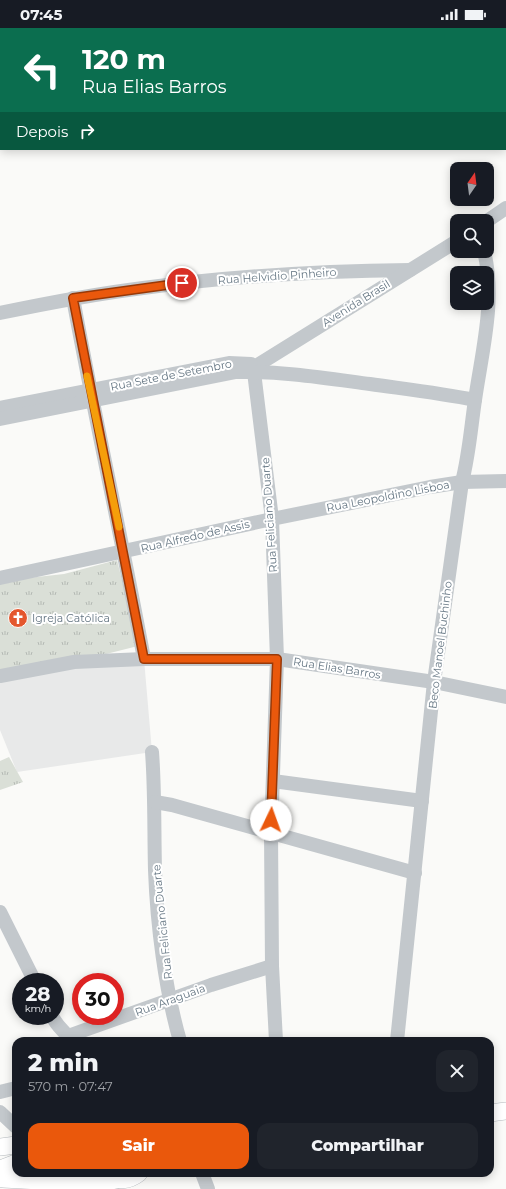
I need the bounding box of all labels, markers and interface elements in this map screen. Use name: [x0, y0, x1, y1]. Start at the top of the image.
text: 07:45: [20, 5, 62, 24]
text: 120 m: [82, 42, 166, 76]
icon: left: [16, 44, 68, 96]
text: Rua Elias Barros: [82, 76, 227, 98]
icon: right: [76, 120, 98, 142]
text: Depois: [16, 122, 68, 141]
north arrow: [450, 162, 494, 206]
map controls: [450, 162, 494, 310]
button: search: [450, 214, 494, 258]
street label: Rua Helvidio Pinheiro: [217, 265, 337, 287]
pin: [165, 266, 199, 300]
button: layers: [450, 266, 494, 310]
icon: arrive: [171, 272, 193, 294]
street label: Avenida Brasil: [320, 277, 392, 329]
street label: Rua Sete de Setembro: [109, 356, 233, 394]
street label: Rua Feliciano Duarte: [258, 457, 280, 573]
street label: Rua Leopoldino Lisboa: [325, 477, 451, 515]
street label: Rua Alfredo de Assis: [139, 517, 251, 555]
street label: Beco Manoel Buchinho: [425, 580, 455, 710]
church icon: Igreja Católica: [7, 607, 29, 629]
place label: Igreja Católica: [32, 611, 110, 625]
street label: Rua Elias Barros: [292, 654, 382, 682]
position arrow: [250, 799, 292, 841]
street label: Rua Feliciano Duarte: [149, 864, 175, 980]
speed limit sign: 30: [72, 973, 124, 1025]
street label: Rua Araguaia: [133, 981, 207, 1019]
text: 28: [26, 982, 51, 1006]
text: km/h: [25, 1002, 51, 1015]
text: 2 min: [28, 1048, 99, 1077]
button: close: [436, 1050, 478, 1092]
text: 570 m · 07:47: [28, 1078, 113, 1094]
button: Sair: [28, 1123, 249, 1169]
button: Compartilhar: [257, 1123, 478, 1169]

